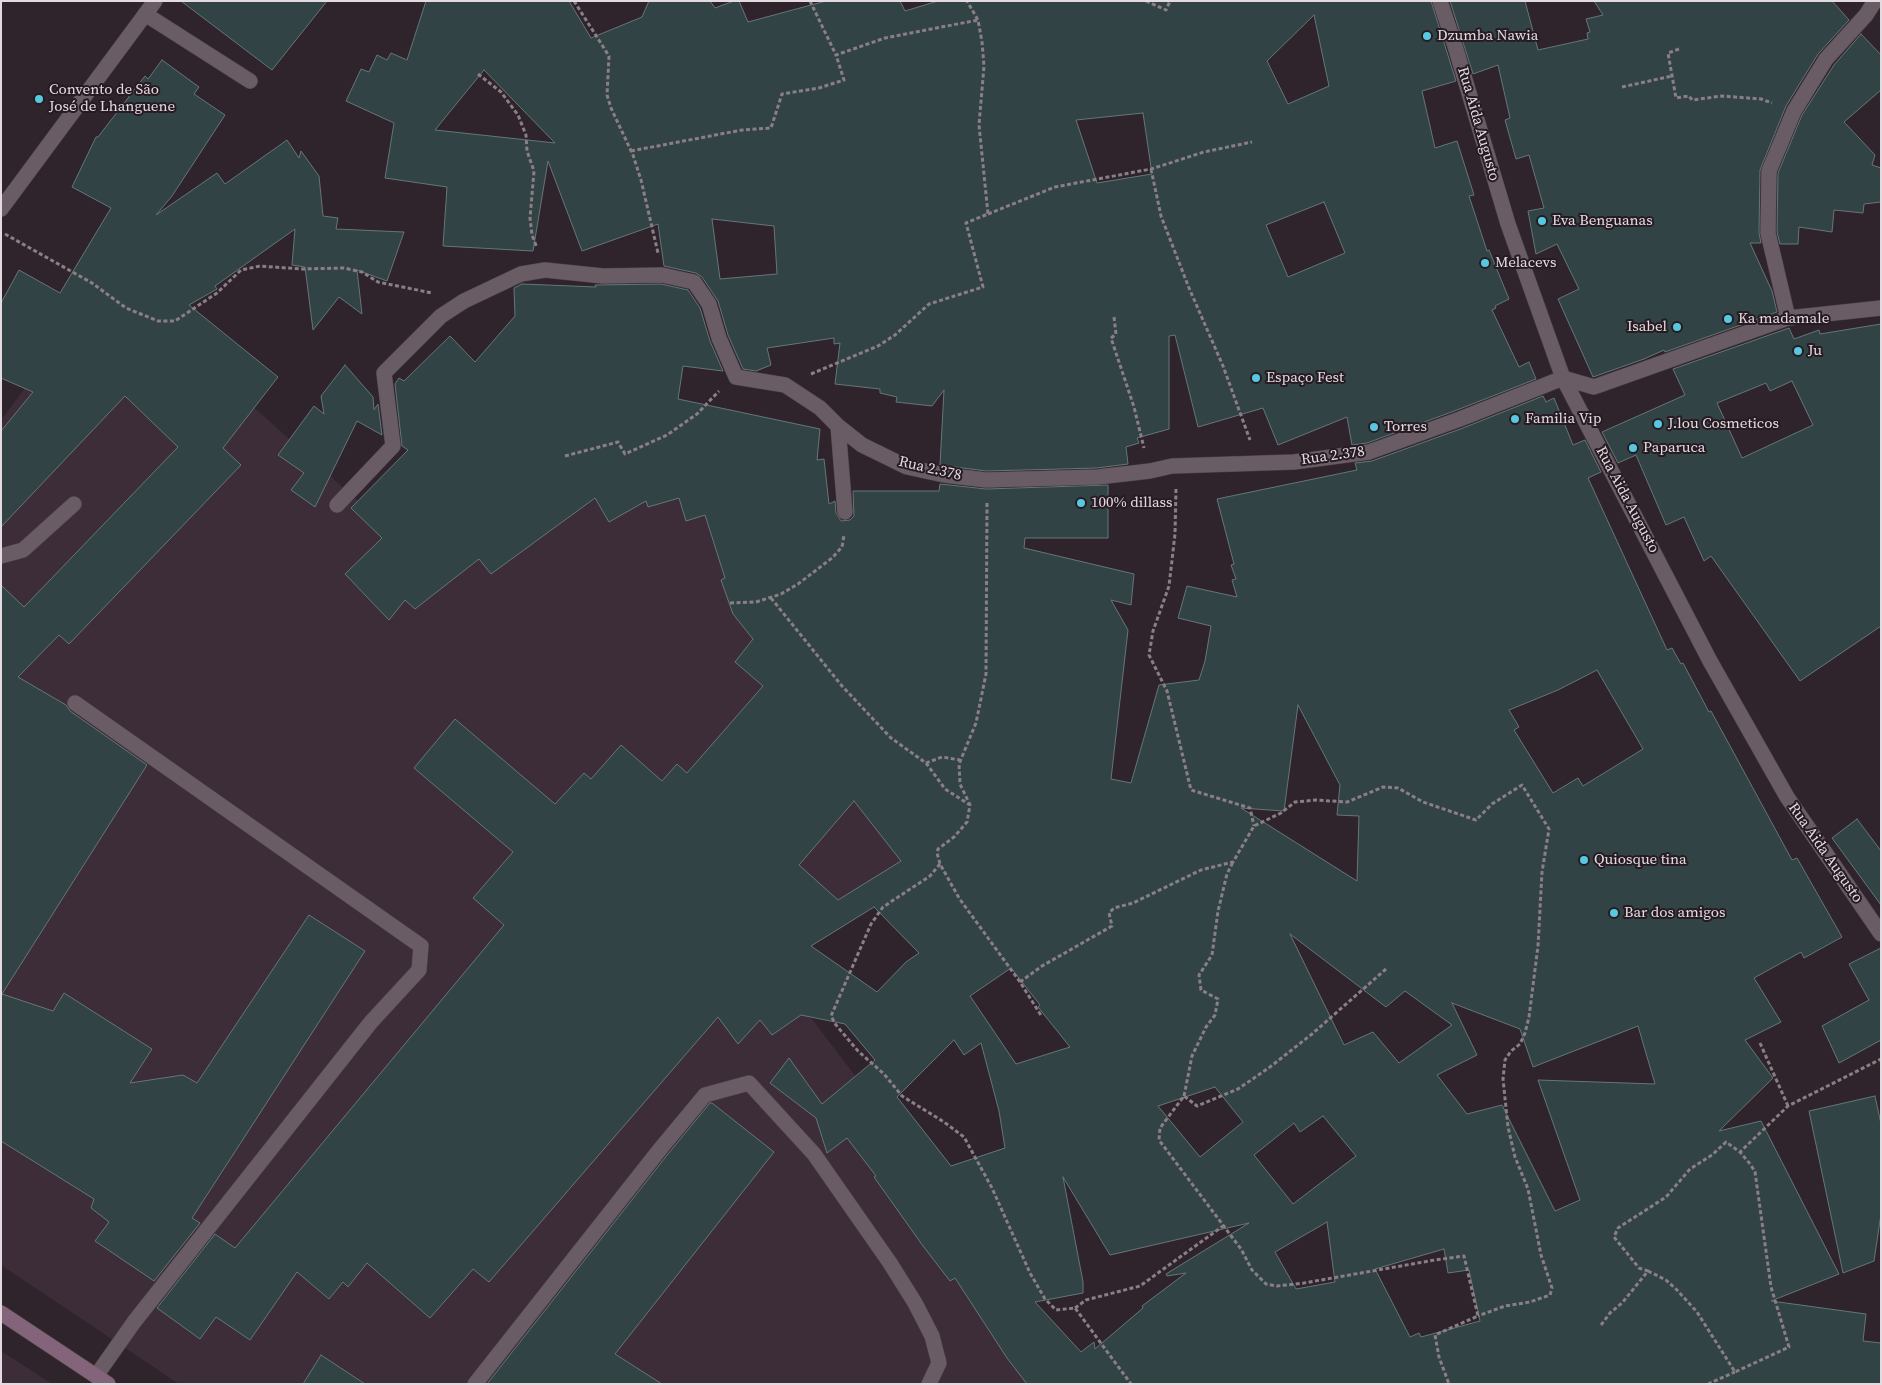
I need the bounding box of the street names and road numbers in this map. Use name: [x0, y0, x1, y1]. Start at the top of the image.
street label: Rua Aida Augusto: [1453, 65, 1503, 183]
street label: Rua 2.378: [1300, 443, 1366, 469]
street label: Rua Aida Augusto: [1591, 444, 1663, 556]
street label: Rua 2.378: [897, 453, 963, 485]
street label: Rua Aida Augusto: [1784, 800, 1866, 906]

